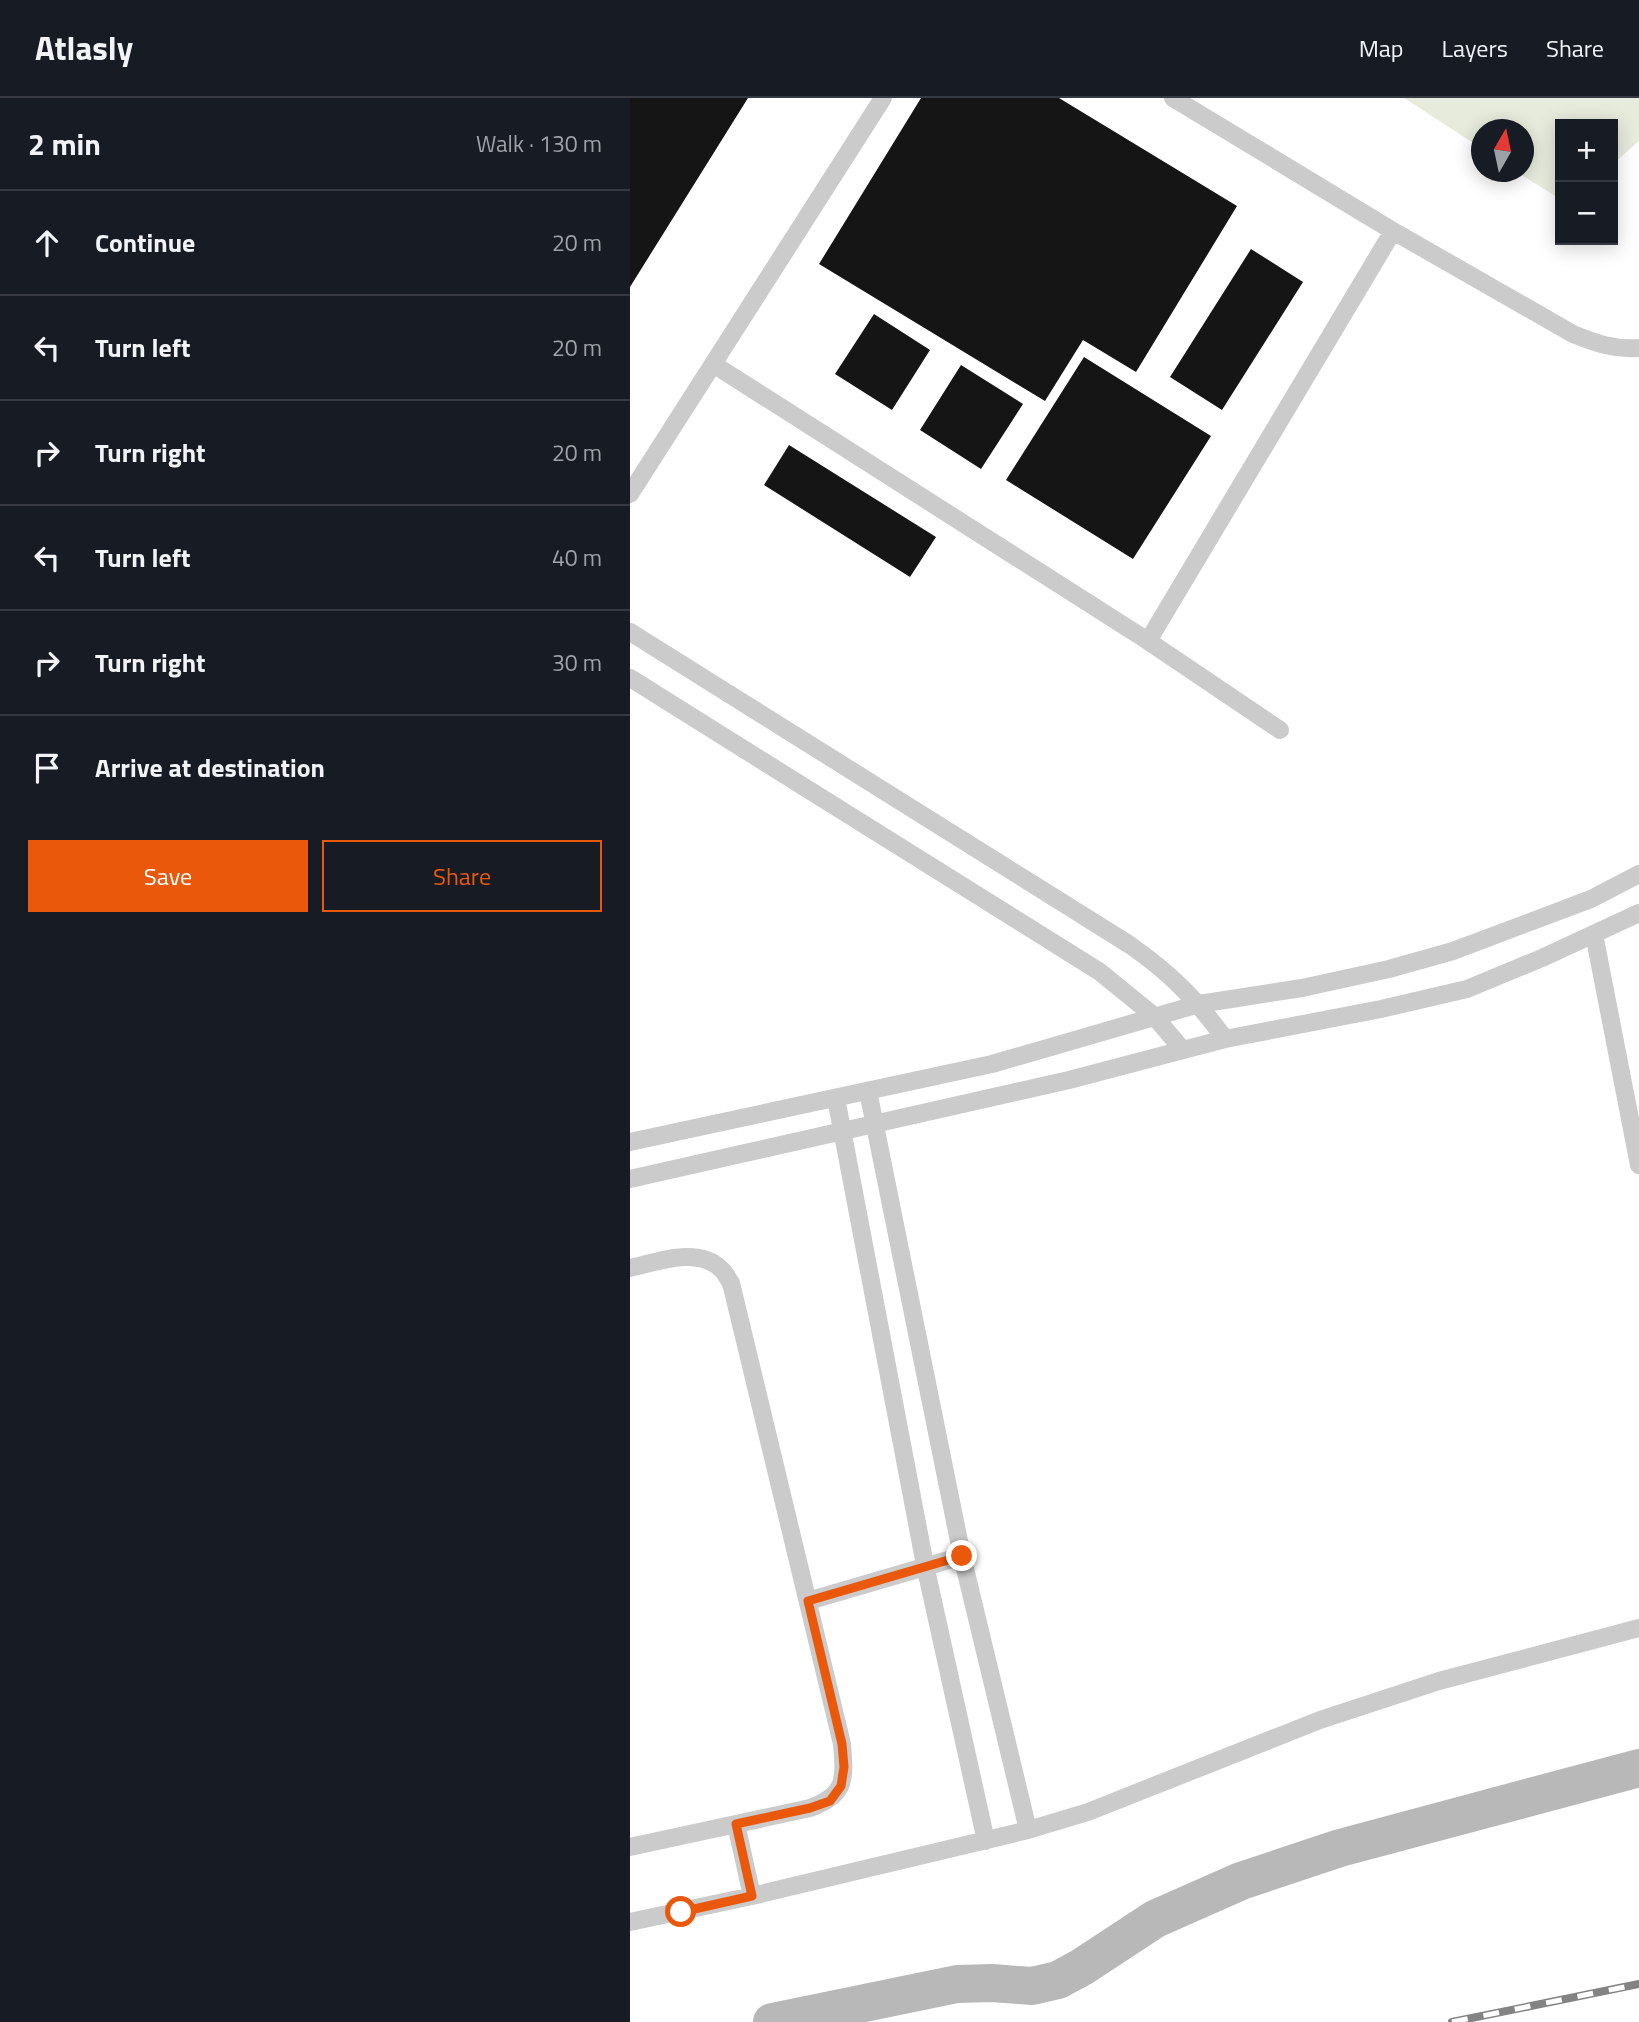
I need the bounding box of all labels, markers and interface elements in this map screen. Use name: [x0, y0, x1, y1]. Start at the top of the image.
text: Atlasly: [35, 23, 133, 73]
text: Map: [1359, 30, 1404, 66]
text: Layers: [1442, 30, 1508, 66]
text: Share: [1546, 30, 1604, 66]
north arrow: [1471, 119, 1534, 182]
map controls: [1555, 119, 1618, 245]
button: +: [1555, 119, 1618, 182]
text: 2 min: [28, 121, 101, 167]
text: Walk · 130 m: [476, 126, 602, 161]
button: −: [1555, 182, 1618, 245]
text: Continue: [95, 223, 195, 262]
icon: ahead: [28, 224, 66, 262]
text: 20 m: [552, 225, 602, 260]
text: Turn left: [95, 328, 190, 367]
icon: left: [28, 329, 66, 367]
text: 20 m: [552, 330, 602, 365]
text: Turn right: [95, 433, 206, 472]
icon: right: [28, 434, 66, 472]
text: 20 m: [552, 435, 602, 470]
text: Turn left: [95, 538, 190, 577]
icon: left: [28, 539, 66, 577]
text: 40 m: [552, 540, 602, 575]
text: Turn right: [95, 643, 206, 682]
icon: right: [28, 644, 66, 682]
text: 30 m: [552, 645, 602, 680]
text: Arrive at destination: [95, 748, 325, 787]
icon: arrive: [28, 749, 66, 787]
button: Save: [28, 840, 308, 912]
button: Share: [322, 840, 602, 912]
route end: [946, 1540, 977, 1571]
route start: [665, 1896, 696, 1927]

